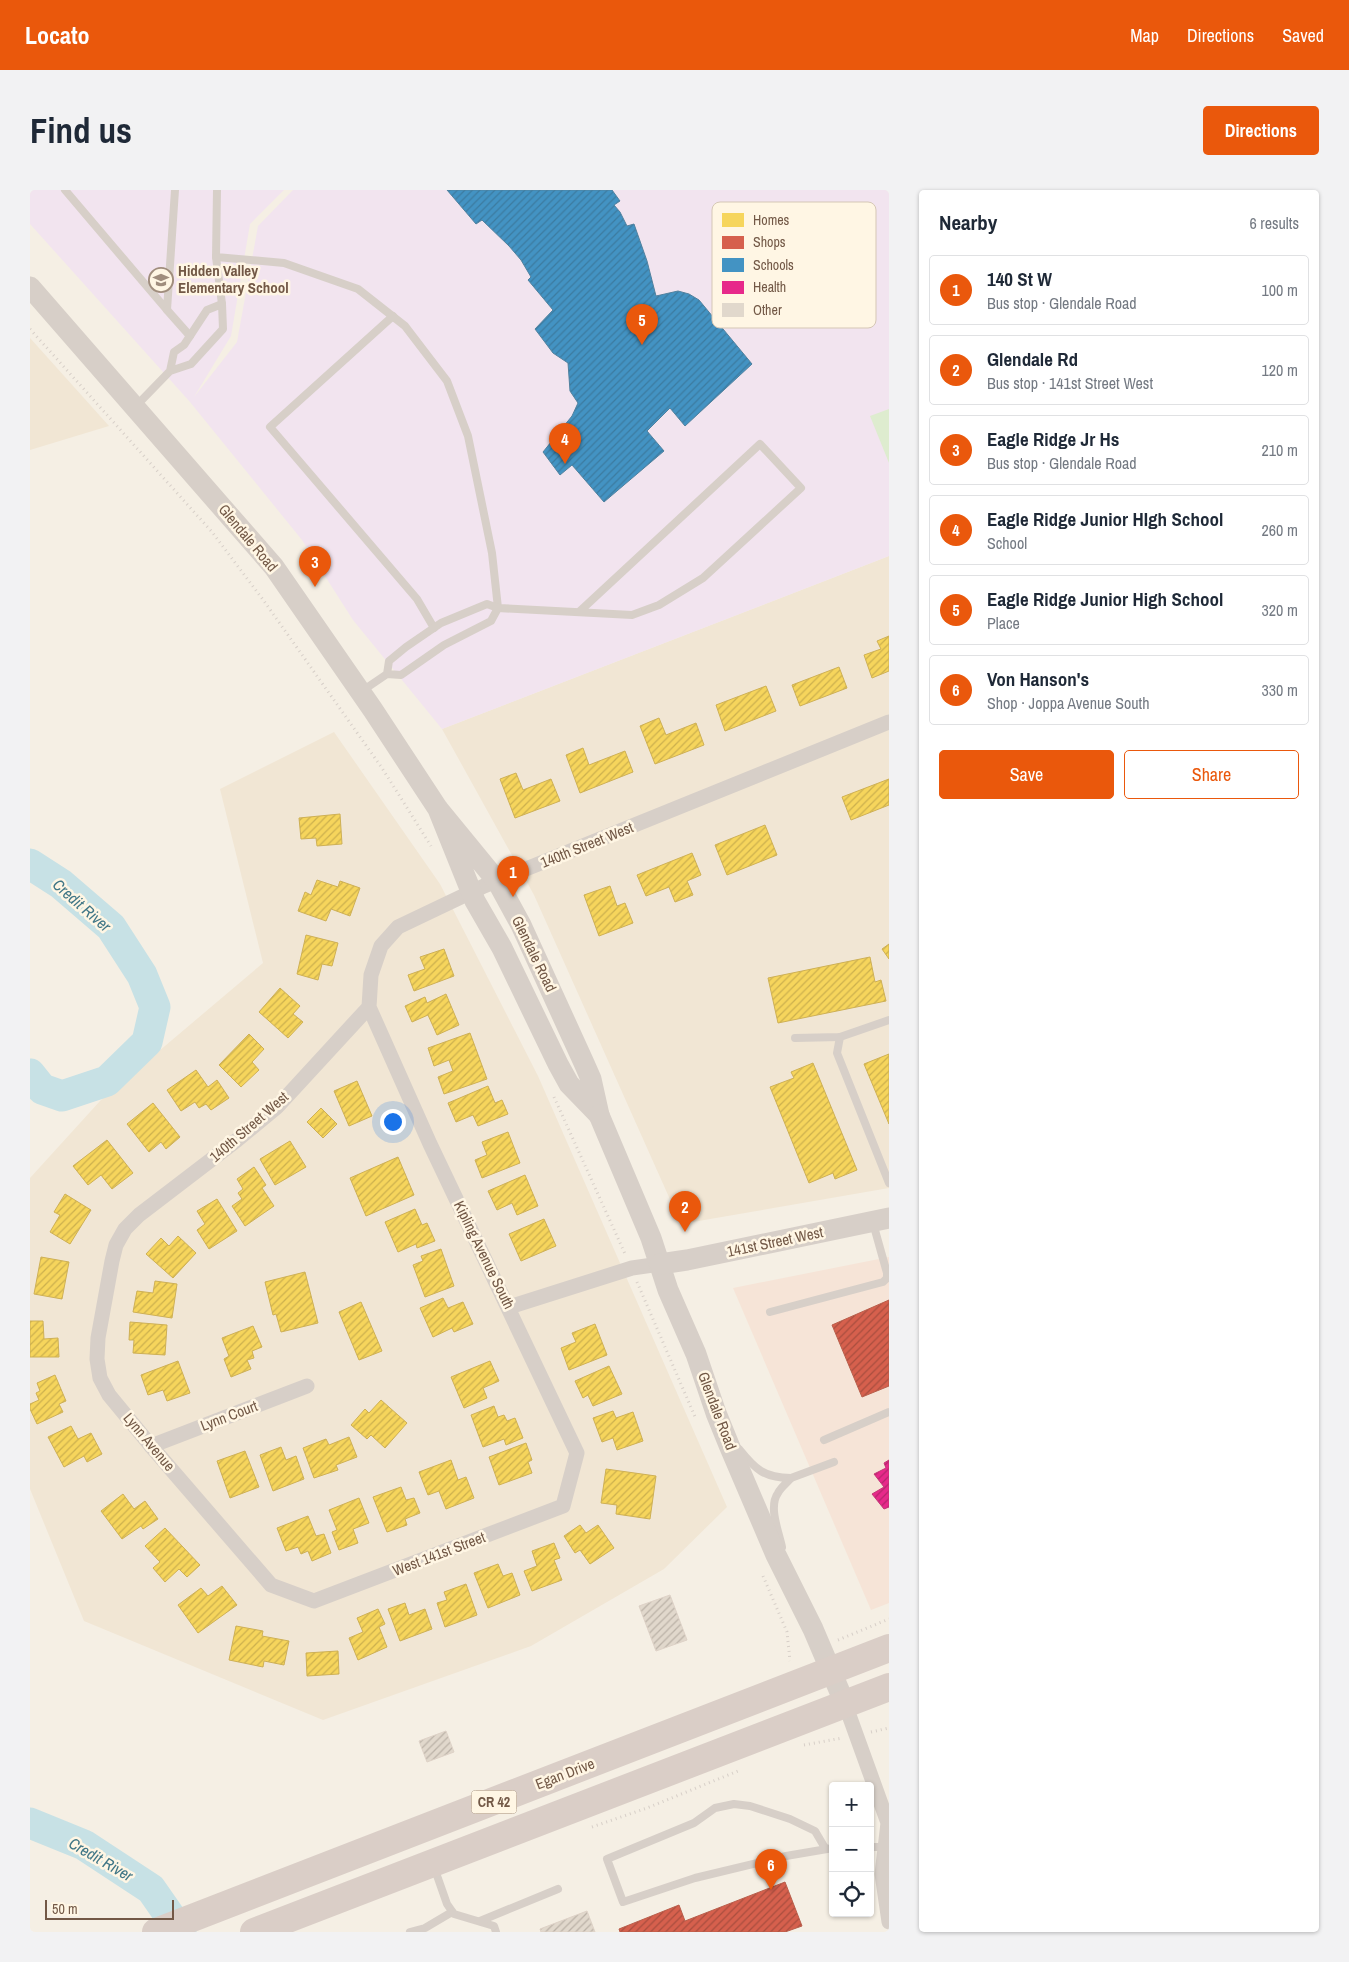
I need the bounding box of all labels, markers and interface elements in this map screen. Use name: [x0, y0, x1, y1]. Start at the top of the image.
text: Locato: [25, 19, 90, 51]
text: Map: [1130, 23, 1159, 48]
text: Directions: [1187, 23, 1254, 48]
text: Saved: [1282, 23, 1324, 48]
button: Directions: [1203, 106, 1319, 155]
text: Find us: [30, 107, 132, 154]
legend: [712, 202, 876, 328]
text: Nearby: [939, 208, 997, 237]
text: Homes: [753, 211, 790, 229]
text: 6 results: [1249, 212, 1299, 234]
text: Shops: [753, 233, 786, 251]
text: Schools: [753, 256, 794, 274]
place label: Hidden Valley Elementary School: [178, 260, 289, 298]
text: 140 St W: [987, 266, 1052, 292]
school or university icon: Hidden Valley Elementary School: [148, 267, 174, 293]
text: Health: [753, 278, 786, 296]
text: 1: [952, 279, 960, 301]
text: 100 m: [1262, 279, 1298, 301]
text: Bus stop · Glendale Road: [987, 292, 1137, 314]
text: Other: [753, 301, 782, 319]
pin: 5: [626, 304, 658, 345]
text: Glendale Rd: [987, 346, 1078, 372]
text: 2: [952, 359, 960, 381]
text: 120 m: [1262, 359, 1298, 381]
text: Bus stop · 141st Street West: [987, 372, 1153, 394]
pin: 4: [549, 423, 581, 464]
text: Eagle Ridge Jr Hs: [987, 426, 1120, 452]
text: 3: [952, 439, 960, 461]
text: 210 m: [1262, 439, 1298, 461]
text: Bus stop · Glendale Road: [987, 452, 1137, 474]
street label: Glendale Road: [214, 499, 283, 576]
text: Eagle Ridge Junior HIgh School: [987, 506, 1223, 532]
text: 4: [952, 519, 960, 541]
text: 260 m: [1262, 519, 1298, 541]
text: School: [987, 532, 1027, 554]
pin: 3: [299, 546, 331, 587]
text: Eagle Ridge Junior High School: [987, 586, 1223, 612]
text: 5: [952, 599, 960, 621]
text: 320 m: [1262, 599, 1298, 621]
text: Place: [987, 612, 1020, 634]
text: Von Hanson's: [987, 666, 1089, 692]
text: 6: [952, 679, 960, 701]
text: 330 m: [1262, 679, 1298, 701]
text: Shop · Joppa Avenue South: [987, 692, 1149, 714]
button: Save: [939, 750, 1114, 799]
button: Share: [1124, 750, 1299, 799]
street label: 140th Street West: [537, 816, 637, 873]
pin: 1: [497, 856, 529, 897]
water label: Credit River: [48, 873, 116, 937]
street label: Glendale Road: [507, 912, 562, 995]
street label: 140th Street West: [205, 1086, 293, 1167]
your location: [380, 1109, 406, 1135]
pin: 2: [669, 1191, 701, 1232]
street label: Kipling Avenue South: [449, 1197, 520, 1312]
street label: 141st Street West: [725, 1221, 825, 1262]
street label: Glendale Road: [693, 1369, 742, 1453]
street label: Lynn Court: [197, 1395, 261, 1436]
street label: Lynn Avenue: [119, 1408, 180, 1476]
street label: West 141st Street: [390, 1526, 489, 1581]
street label: Egan Drive: [532, 1753, 597, 1794]
map controls: [829, 1782, 874, 1917]
button: +: [829, 1782, 874, 1827]
road number: CR 42: [472, 1790, 516, 1814]
button: −: [829, 1827, 874, 1872]
water label: Credit River: [65, 1832, 138, 1887]
pin: 6: [755, 1849, 787, 1890]
button: locate: [829, 1872, 874, 1917]
scale bar: [45, 1897, 174, 1920]
text: 50 m: [52, 1900, 78, 1918]

